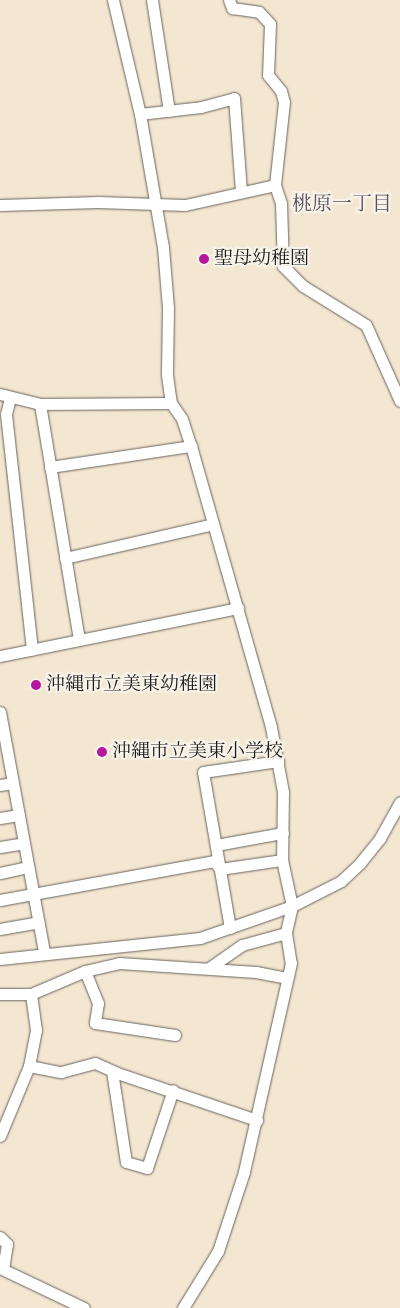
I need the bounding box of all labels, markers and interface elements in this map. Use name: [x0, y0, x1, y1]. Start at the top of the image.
district label: 桃原一丁目: [292, 191, 392, 215]
place label: 聖母幼稚園: [214, 248, 309, 270]
marker: 聖母幼稚園: [198, 253, 210, 265]
place label: 沖縄市立美東幼稚園: [46, 674, 217, 696]
marker: 沖縄市立美東幼稚園: [30, 679, 42, 691]
place label: 沖縄市立美東小学校: [112, 741, 283, 763]
marker: 沖縄市立美東小学校: [96, 746, 108, 758]

